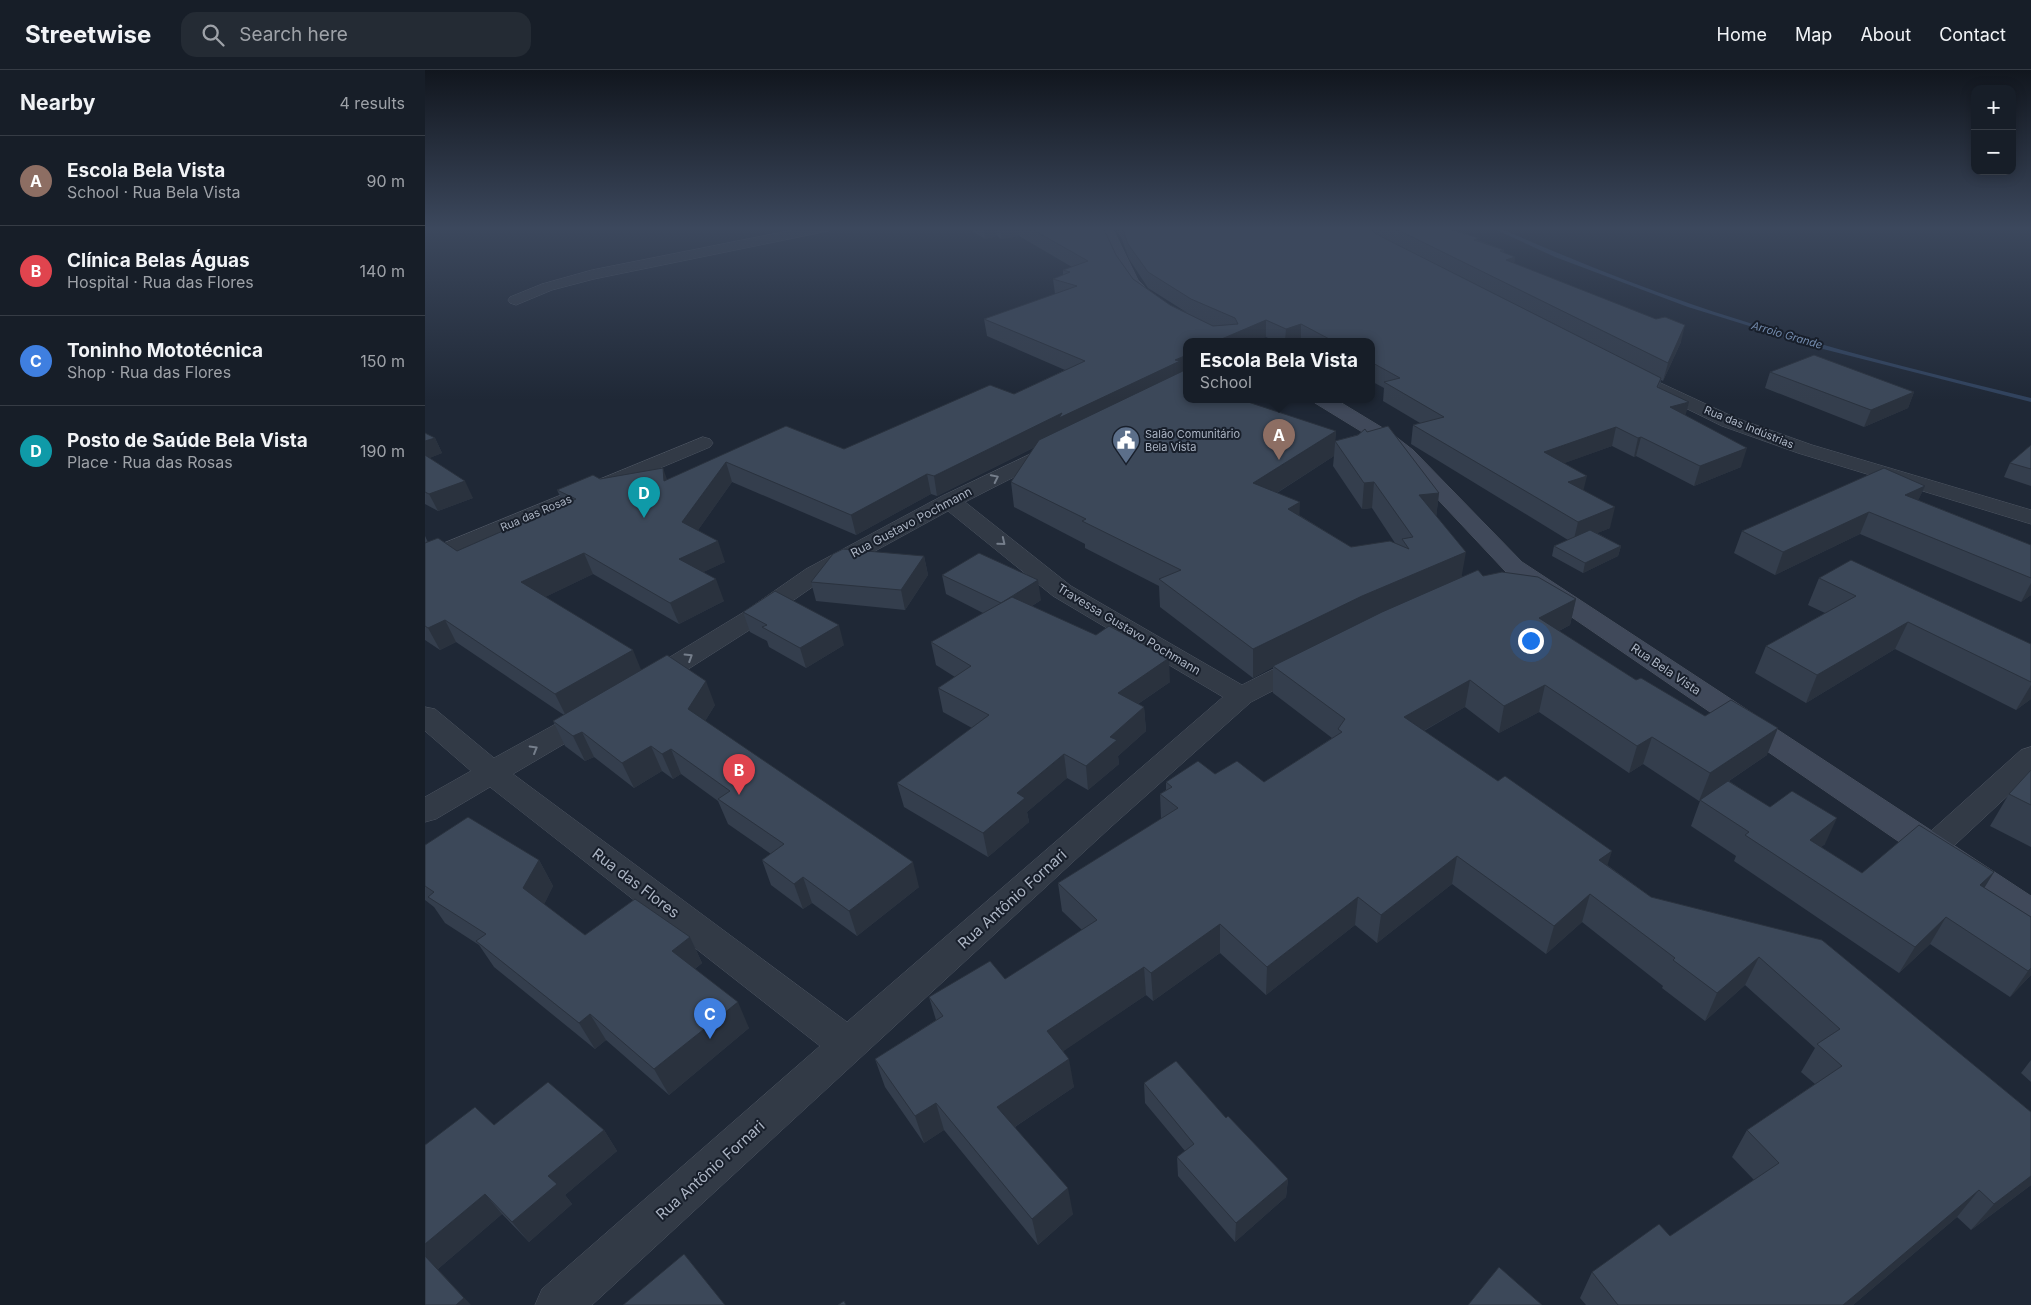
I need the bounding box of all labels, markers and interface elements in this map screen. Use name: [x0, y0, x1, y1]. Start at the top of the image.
search box: [181, 12, 531, 57]
text: Streetwise: [25, 20, 151, 49]
icon: search: [199, 21, 227, 49]
text: Search here: [239, 23, 348, 46]
text: Home: [1717, 24, 1767, 45]
text: Map: [1795, 24, 1832, 45]
text: About: [1860, 24, 1911, 45]
text: Contact: [1939, 24, 2006, 45]
map controls: [1971, 85, 2016, 175]
button: +: [1971, 85, 2016, 130]
text: Nearby: [20, 90, 95, 115]
text: 4 results: [340, 93, 405, 113]
button: −: [1971, 130, 2016, 175]
text: Escola Bela Vista: [67, 159, 225, 182]
text: A: [30, 171, 42, 191]
text: 90 m: [366, 171, 405, 191]
text: School · Rua Bela Vista: [67, 182, 241, 202]
text: Clínica Belas Águas: [67, 249, 250, 272]
text: B: [31, 261, 41, 281]
text: 140 m: [360, 261, 405, 281]
text: Hospital · Rua das Flores: [67, 272, 254, 292]
water label: Arroio Grande: [1749, 318, 1824, 352]
popup: [1183, 338, 1375, 403]
text: Toninho Mototécnica: [67, 339, 263, 362]
text: Escola Bela Vista: [1200, 349, 1358, 372]
text: C: [30, 351, 42, 371]
text: 150 m: [360, 351, 405, 371]
text: Shop · Rua das Flores: [67, 362, 231, 382]
text: School: [1200, 372, 1252, 392]
street label: Rua das Indústrias: [1702, 403, 1796, 451]
pin: A: [1263, 419, 1295, 460]
public building icon: Salão Comunitário Bela Vista: [1111, 425, 1141, 464]
place label: Salão Comunitário Bela Vista: [1145, 427, 1241, 454]
text: Posto de Saúde Bela Vista: [67, 429, 308, 452]
text: D: [30, 441, 42, 461]
text: 190 m: [360, 441, 405, 461]
text: Place · Rua das Rosas: [67, 452, 233, 472]
one-way arrow: [990, 474, 999, 484]
pin: D: [628, 477, 660, 518]
street label: Rua Gustavo Pochmann: [848, 484, 974, 560]
street label: Rua das Rosas: [498, 492, 574, 534]
one-way arrow: [996, 537, 1005, 546]
street label: Travessa Gustavo Pochmann: [1055, 580, 1203, 678]
your location: [1518, 628, 1544, 654]
street label: Rua Bela Vista: [1628, 640, 1704, 698]
one-way arrow: [684, 653, 693, 663]
one-way arrow: [529, 745, 538, 755]
pin: B: [723, 754, 755, 795]
street label: Rua das Flores: [589, 844, 683, 922]
street label: Rua Antônio Fornari: [954, 845, 1070, 953]
pin: C: [694, 998, 726, 1039]
street label: Rua Antônio Fornari: [652, 1116, 768, 1224]

